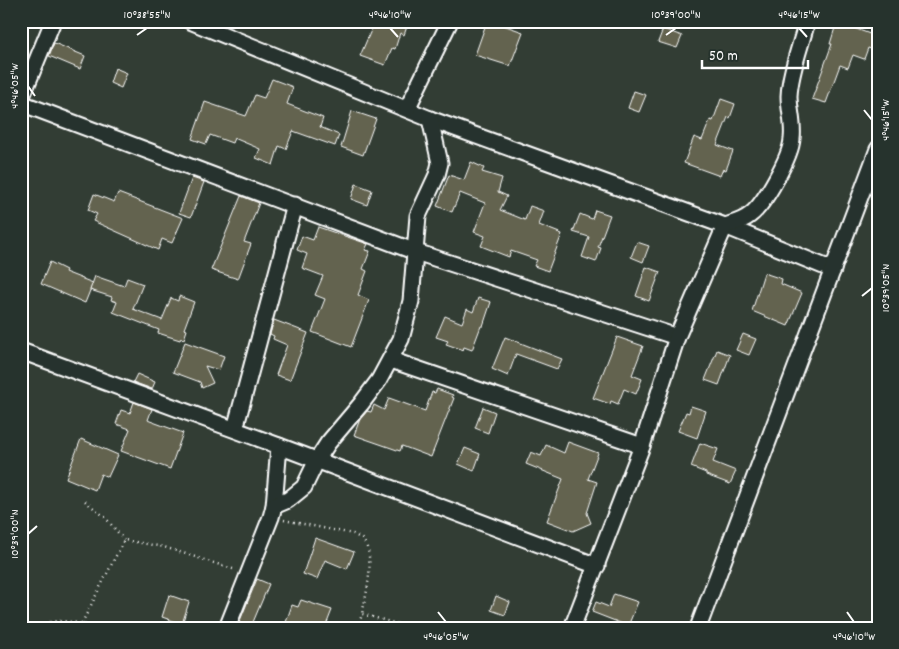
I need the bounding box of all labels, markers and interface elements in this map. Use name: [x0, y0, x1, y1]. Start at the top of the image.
text: 10°38'55"N: [124, 7, 170, 24]
text: 4°46'10"W: [369, 7, 411, 24]
text: 10°39'00"N: [651, 7, 701, 24]
text: 4°46'15"W: [778, 7, 820, 24]
scale bar: [702, 38, 808, 70]
text: 50 m: [709, 46, 738, 68]
text: 4°46'05"W: [7, 63, 24, 109]
text: 4°46'15"W: [878, 99, 895, 141]
text: 10°39'05"N: [878, 264, 895, 312]
text: 10°39'00"N: [7, 509, 24, 559]
text: 4°46'05"W: [423, 629, 469, 646]
text: 4°46'10"W: [833, 629, 875, 646]

